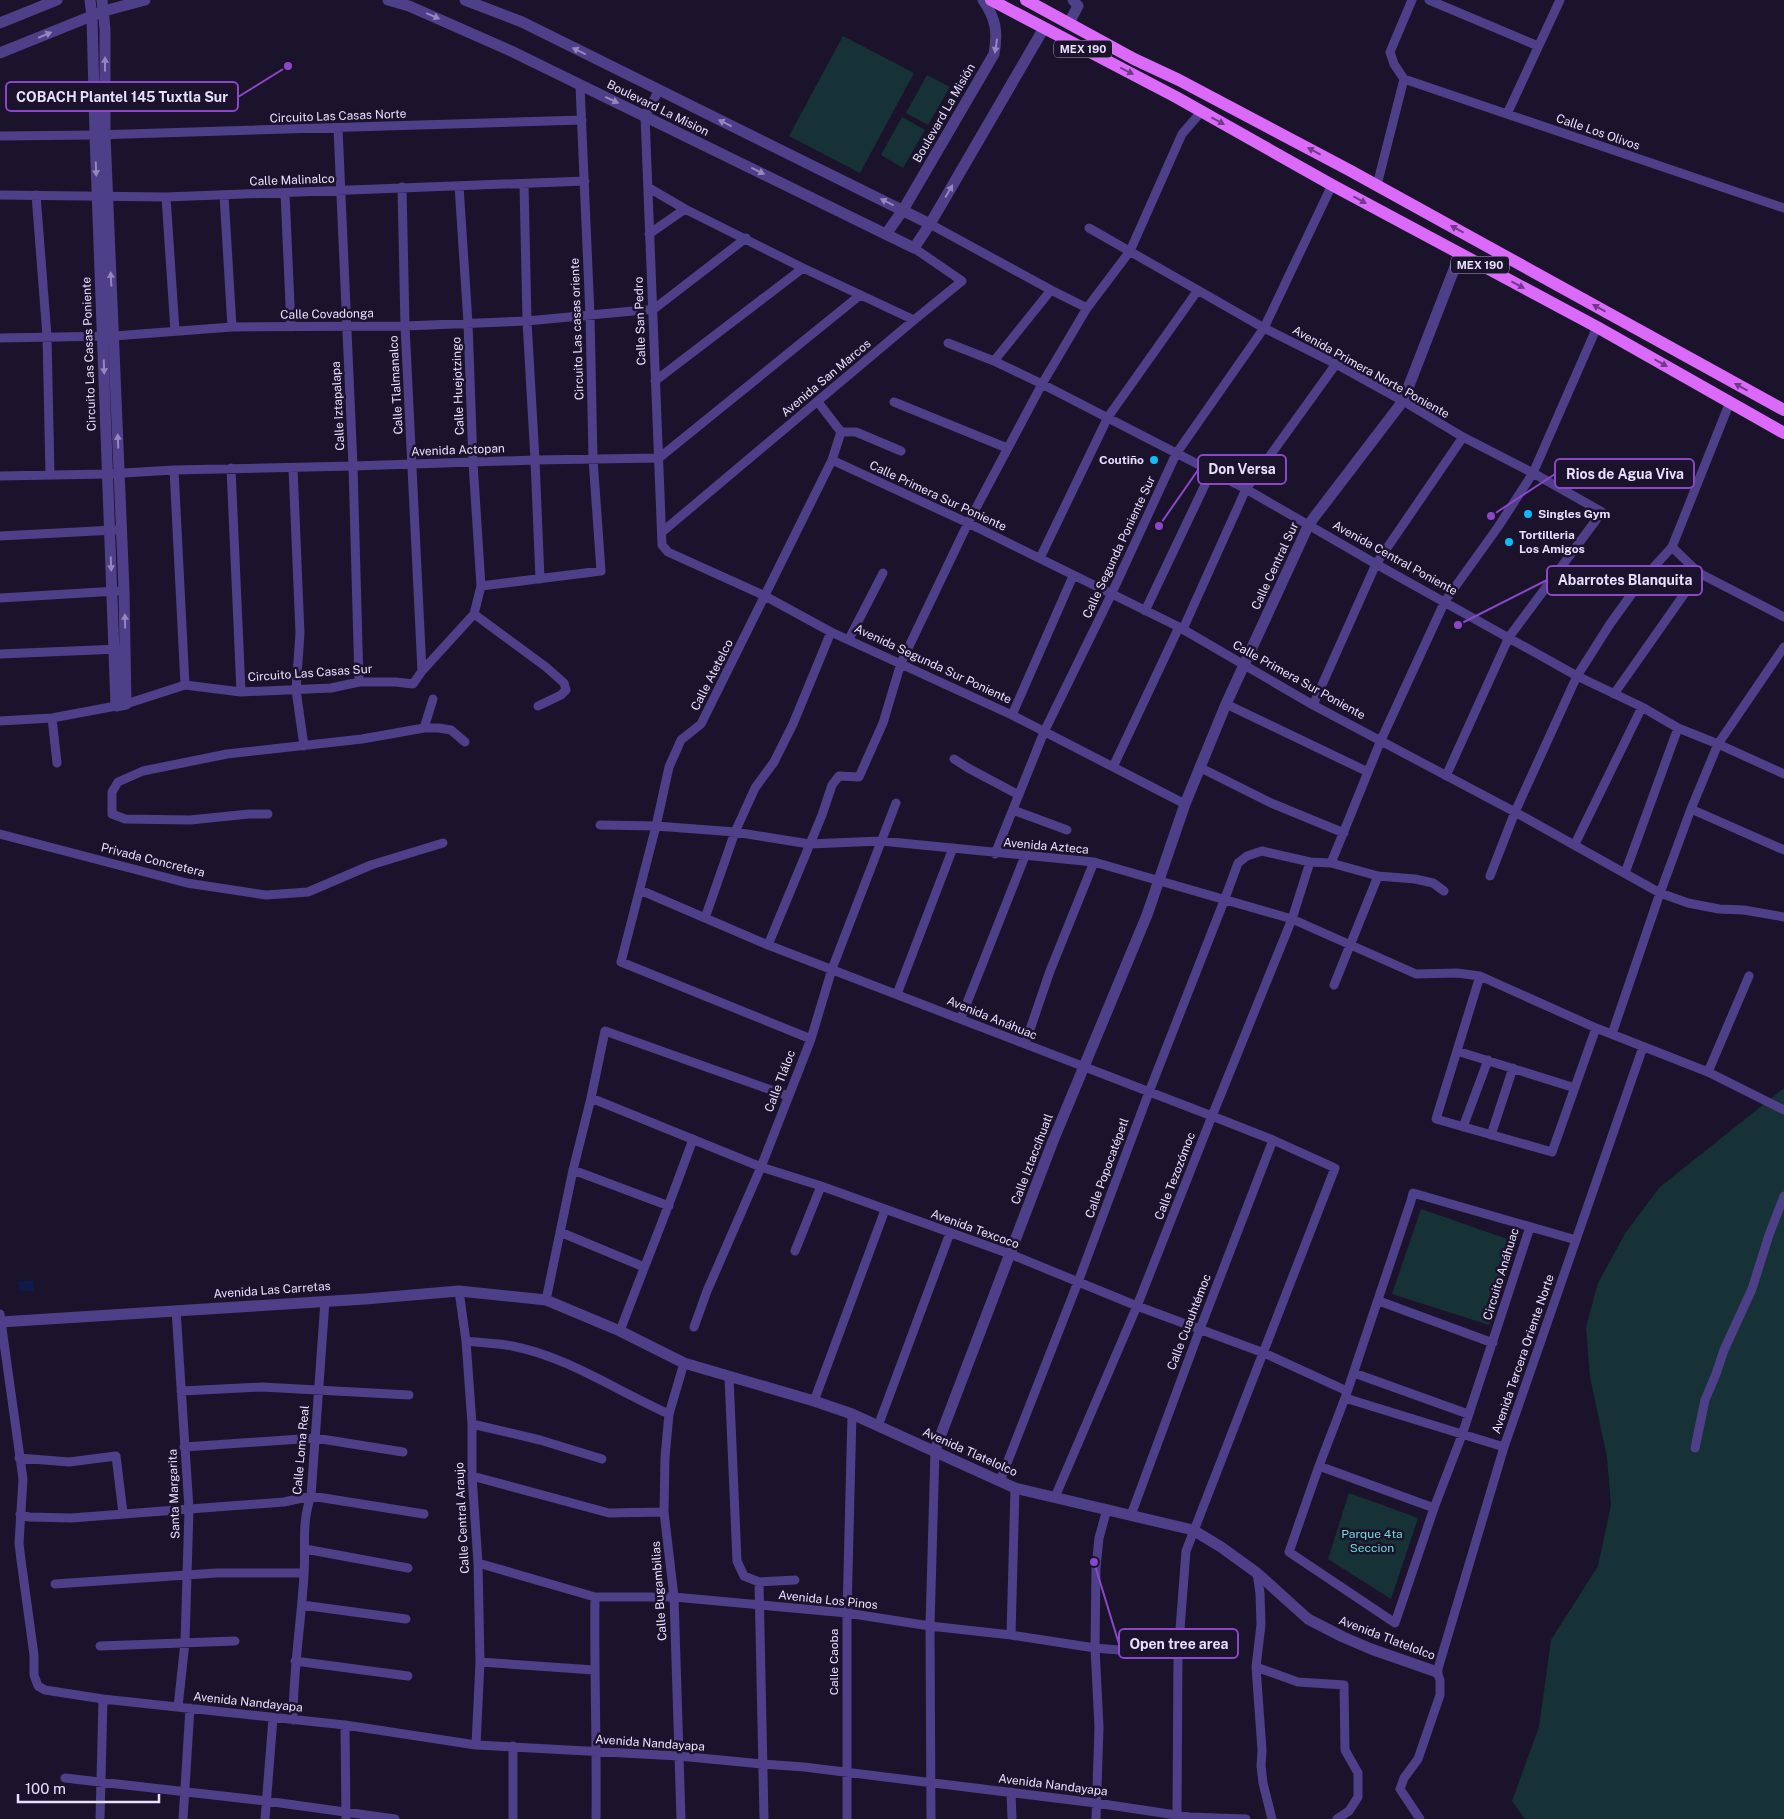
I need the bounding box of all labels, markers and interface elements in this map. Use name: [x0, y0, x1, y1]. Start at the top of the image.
one-way arrow: [426, 13, 440, 21]
one-way arrow: [38, 31, 52, 39]
one-way arrow: [991, 38, 999, 54]
road number: MEX 190: [1054, 41, 1112, 58]
one-way arrow: [572, 47, 586, 55]
one-way arrow: [101, 55, 109, 71]
street label: Boulevard La Misión: [910, 61, 978, 165]
one-way arrow: [1119, 67, 1134, 75]
street label: Boulevard La Mision: [605, 77, 711, 139]
callout: COBACH Plantel 145 Tuxtla Sur: [6, 82, 238, 111]
text: COBACH Plantel 145 Tuxtla Sur: [16, 89, 228, 105]
one-way arrow: [605, 97, 619, 105]
street label: Circuito Las Casas Norte: [269, 107, 407, 125]
street label: Calle Los Olivos: [1554, 111, 1642, 153]
one-way arrow: [1211, 117, 1225, 125]
one-way arrow: [718, 118, 732, 126]
one-way arrow: [1307, 147, 1322, 155]
one-way arrow: [92, 162, 100, 178]
one-way arrow: [751, 167, 765, 175]
street label: Calle Malinalco: [249, 172, 335, 188]
one-way arrow: [944, 185, 953, 198]
one-way arrow: [1353, 196, 1367, 204]
one-way arrow: [880, 197, 894, 205]
one-way arrow: [1450, 225, 1463, 234]
road number: MEX 190: [1451, 256, 1509, 274]
street label: Circuito Las casas oriente: [568, 257, 586, 400]
one-way arrow: [107, 270, 115, 286]
street label: Calle San Pedro: [631, 276, 649, 366]
street label: Circuito Las Casas Poniente: [79, 277, 99, 431]
one-way arrow: [1511, 281, 1526, 289]
one-way arrow: [1592, 304, 1606, 312]
street label: Calle Covadonga: [280, 306, 374, 322]
street label: Avenida Primera Norte Poniente: [1290, 323, 1452, 421]
street label: Calle Tlalmanalco: [386, 335, 406, 435]
street label: Calle Huejotzingo: [449, 336, 467, 435]
street label: Avenida San Marcos: [778, 336, 874, 420]
one-way arrow: [100, 359, 108, 375]
one-way arrow: [1654, 359, 1668, 368]
street label: Calle Iztapalapa: [329, 361, 347, 451]
one-way arrow: [1734, 382, 1748, 391]
one-way arrow: [114, 433, 122, 449]
street label: Avenida Actopan: [411, 441, 505, 459]
place label: Coutiño: [1099, 453, 1144, 467]
marker: Coutiño: [1148, 454, 1160, 466]
callout: Don Versa: [1198, 455, 1286, 484]
street label: Calle Primera Sur Poniente: [867, 458, 1009, 534]
callout: Rios de Agua Viva: [1555, 459, 1694, 488]
text: Don Versa: [1208, 461, 1276, 477]
text: Rios de Agua Viva: [1566, 466, 1684, 482]
street label: Calle Segunda Poniente Sur: [1080, 473, 1158, 620]
place label: Singles Gym: [1538, 507, 1610, 521]
marker: Singles Gym: [1522, 508, 1534, 520]
street label: Avenida Central Poniente: [1330, 518, 1460, 598]
street label: Calle Central Sur: [1249, 520, 1302, 612]
place label: Tortilleria Los Amigos: [1519, 528, 1585, 556]
marker: Tortilleria Los Amigos: [1503, 536, 1515, 548]
one-way arrow: [108, 556, 116, 572]
callout: Abarrotes Blanquita: [1547, 566, 1702, 595]
text: Abarrotes Blanquita: [1558, 572, 1692, 588]
one-way arrow: [120, 612, 128, 628]
street label: Avenida Segunda Sur Poniente: [852, 621, 1014, 707]
street label: Calle Atetelco: [688, 637, 736, 713]
street label: Calle Primera Sur Poniente: [1230, 638, 1368, 722]
street label: Circuito Las Casas Sur: [247, 662, 373, 684]
street label: Avenida Azteca: [1003, 835, 1089, 857]
street label: Privada Concretera: [100, 840, 206, 880]
street label: Avenida Anáhuac: [945, 993, 1039, 1043]
street label: Calle Tláloc: [762, 1048, 798, 1114]
street label: Calle Iztaccíhuatl: [1008, 1111, 1056, 1206]
street label: Calle Popocatépetl: [1082, 1116, 1132, 1220]
street label: Calle Tezozómoc: [1152, 1130, 1198, 1222]
street label: Avenida Texcoco: [929, 1207, 1021, 1252]
street label: Circuito Anáhuac: [1480, 1226, 1522, 1322]
street label: Calle Cuauhtémoc: [1164, 1272, 1214, 1372]
street label: Avenida Tercera Oriente Norte: [1489, 1272, 1557, 1436]
street label: Avenida Las Carretas: [213, 1279, 331, 1301]
street label: Calle Loma Real: [290, 1404, 312, 1495]
street label: Avenida Tlatelolco: [920, 1425, 1020, 1479]
street label: Santa Margarita: [165, 1449, 183, 1539]
street label: Calle Central Araujo: [452, 1462, 472, 1574]
park label: Parque 4ta Seccion: [1341, 1527, 1403, 1555]
street label: Calle Bugambilias: [649, 1541, 669, 1641]
street label: Avenida Los Pinos: [778, 1588, 878, 1612]
street label: Avenida Tlatelolco: [1337, 1613, 1437, 1663]
street label: Calle Caoba: [827, 1629, 841, 1695]
callout: Open tree area: [1119, 1629, 1238, 1658]
text: Open tree area: [1130, 1636, 1229, 1652]
street label: Avenida Nandayapa: [193, 1689, 303, 1715]
street label: Avenida Nandayapa: [595, 1732, 705, 1754]
street label: Avenida Nandayapa: [998, 1771, 1108, 1799]
scale bar: [18, 1772, 159, 1804]
text: 100 m: [25, 1780, 66, 1797]

